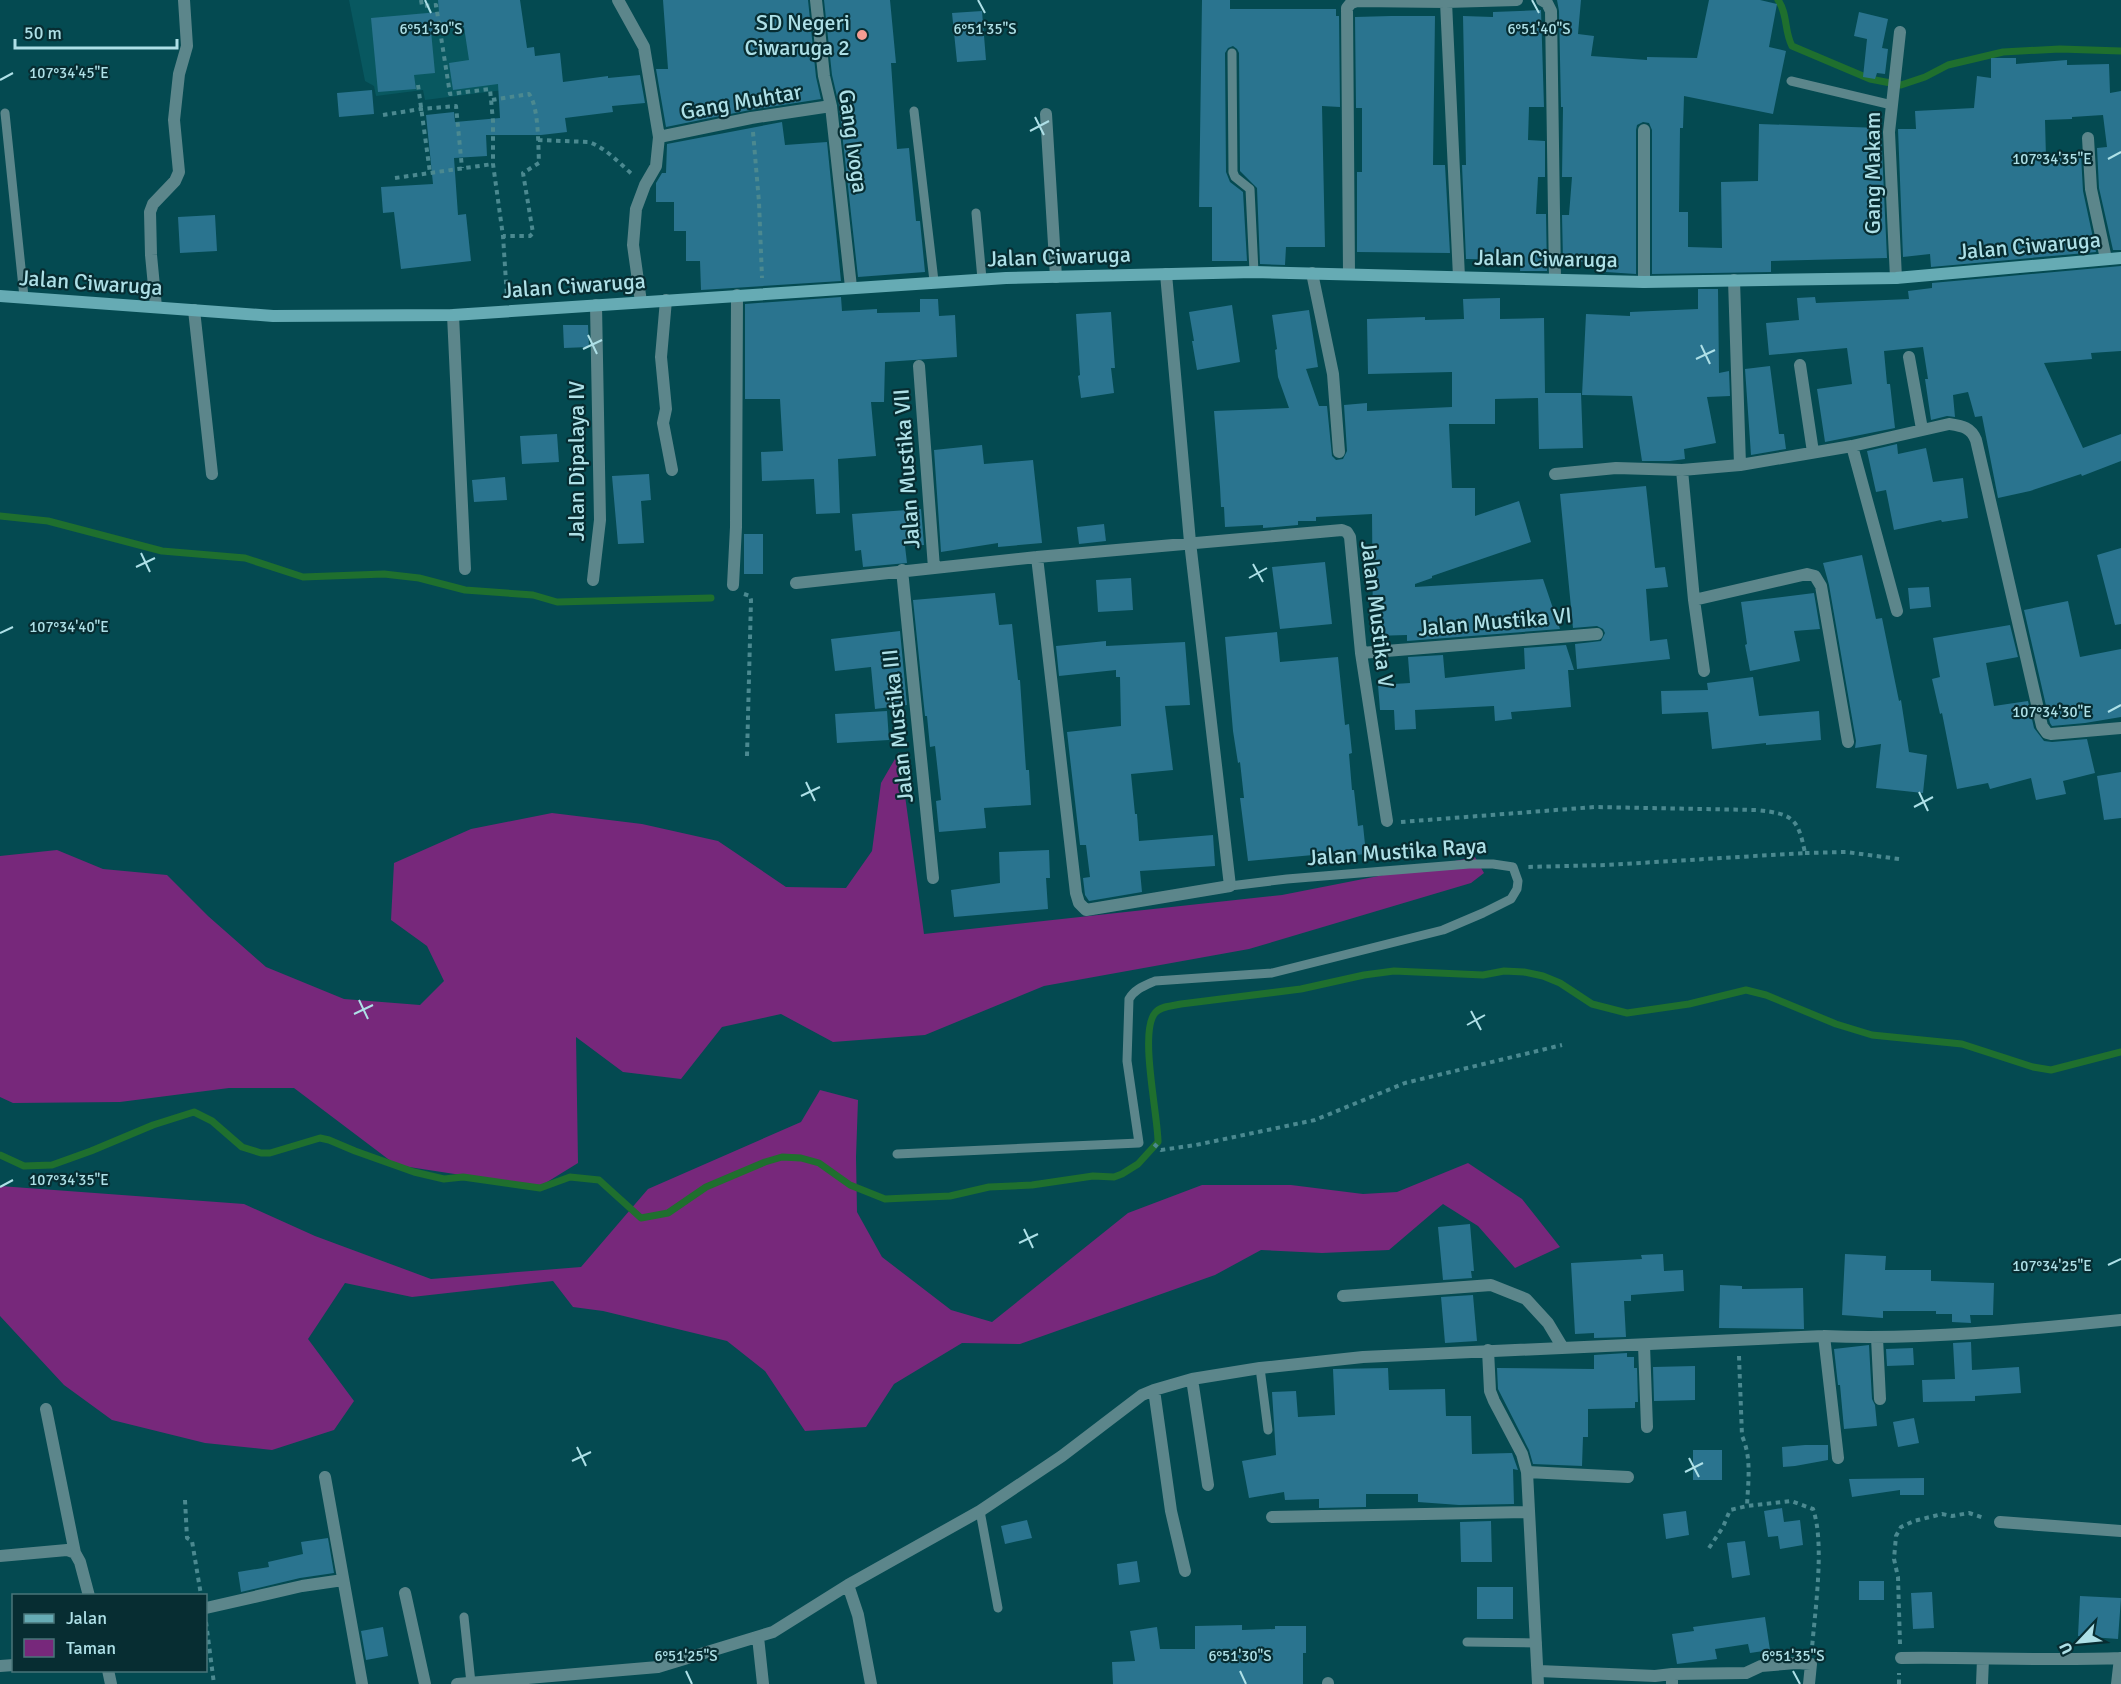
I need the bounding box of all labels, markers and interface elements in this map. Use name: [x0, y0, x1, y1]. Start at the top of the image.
place label: SD Negeri Ciwaruga 2: [745, 9, 850, 61]
scale bar: [15, 12, 177, 50]
text: 6°51'30"S: [399, 20, 463, 38]
text: 6°51'35"S: [953, 20, 1017, 38]
text: 6°51'40"S: [1507, 20, 1571, 38]
text: 50 m: [24, 22, 62, 44]
marker: SD Negeri Ciwaruga 2: [855, 28, 869, 42]
text: 107°34'45"E: [29, 64, 109, 82]
street label: Gang Muhtar: [678, 78, 804, 125]
street label: Gang Ivoga: [833, 88, 874, 195]
street label: Gang Makam: [1859, 112, 1886, 234]
text: 107°34'35"E: [2012, 150, 2092, 168]
street label: Jalan Ciwaruga: [1956, 226, 2102, 265]
street label: Jalan Ciwaruga: [987, 241, 1131, 272]
street label: Jalan Ciwaruga: [1474, 244, 1618, 273]
street label: Jalan Ciwaruga: [18, 264, 164, 301]
street label: Jalan Ciwaruga: [501, 267, 647, 304]
street label: Jalan Dipalaya IV: [563, 380, 590, 541]
street label: Jalan Mustika VII: [887, 388, 926, 550]
street label: Jalan Mustika V: [1355, 539, 1400, 689]
street label: Jalan Mustika VI: [1417, 601, 1573, 642]
text: 107°34'40"E: [29, 618, 109, 636]
street label: Jalan Mustika III: [876, 648, 919, 804]
text: 107°34'30"E: [2012, 703, 2092, 721]
street label: Jalan Mustika Raya: [1306, 832, 1488, 871]
text: 107°34'35"E: [29, 1171, 109, 1189]
text: 107°34'25"E: [2012, 1257, 2092, 1275]
legend: [12, 1594, 207, 1672]
text: Jalan: [66, 1607, 107, 1629]
north arrow: [2049, 1612, 2109, 1672]
text: Taman: [66, 1637, 116, 1659]
text: U: [2055, 1639, 2078, 1657]
text: 6°51'25"S: [654, 1647, 718, 1665]
text: 6°51'30"S: [1208, 1647, 1272, 1665]
text: 6°51'35"S: [1761, 1647, 1825, 1665]

